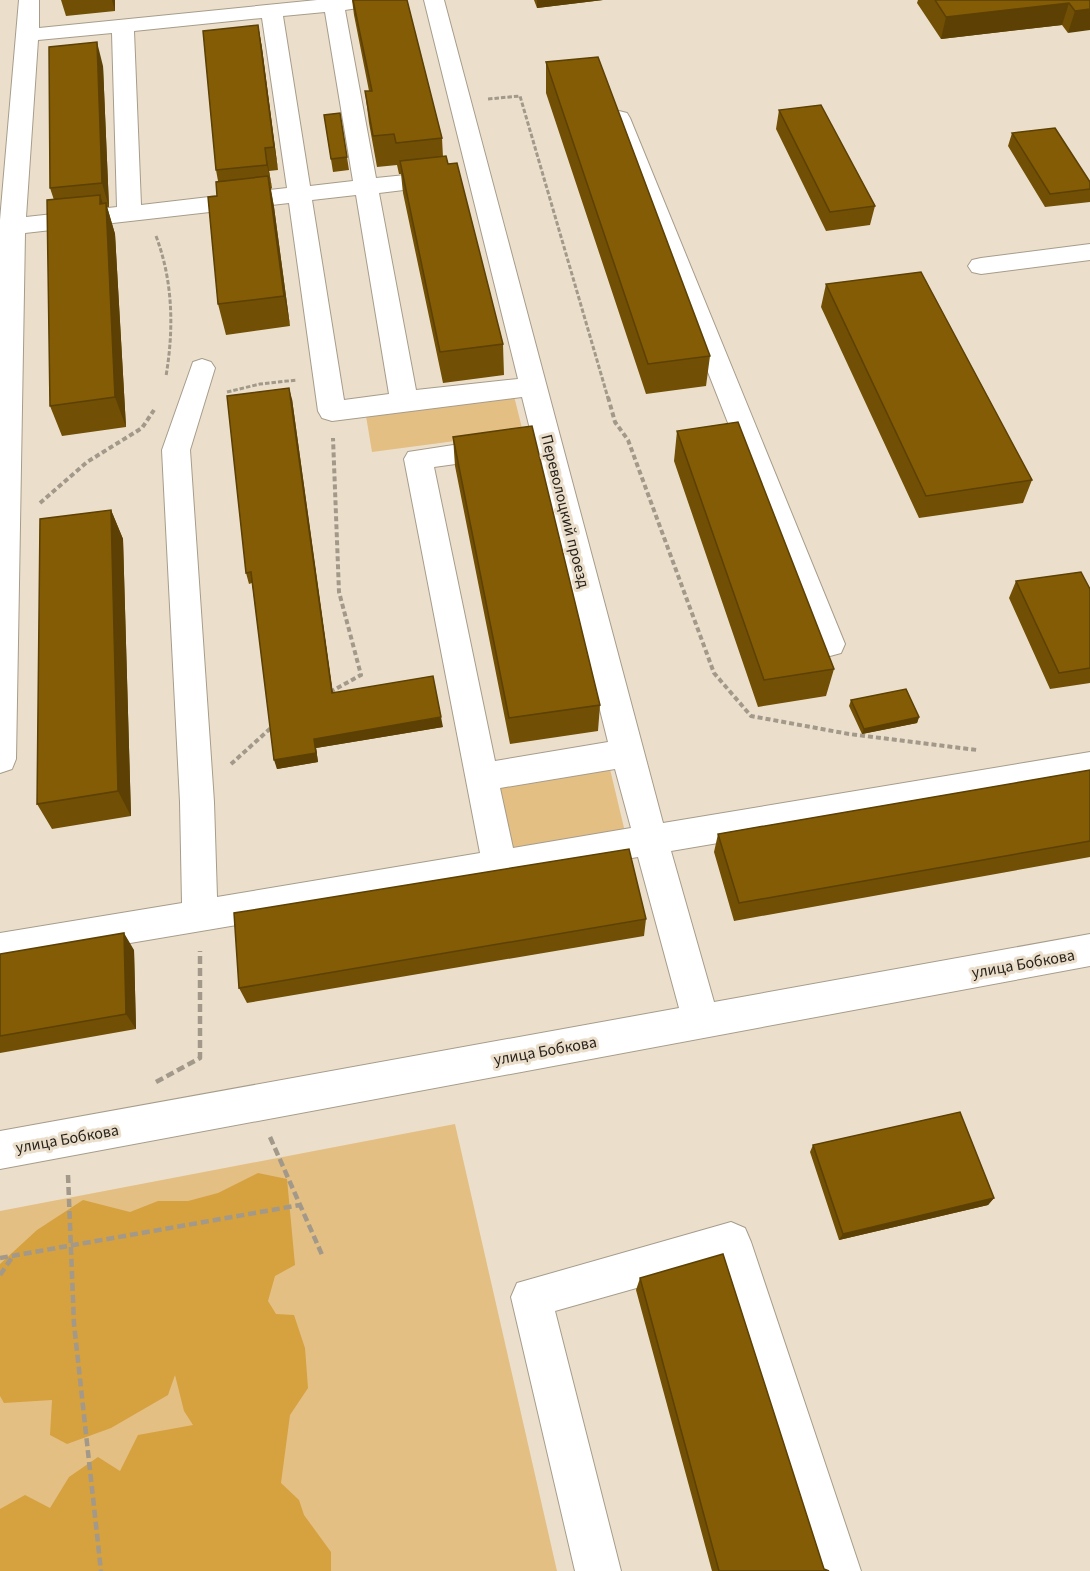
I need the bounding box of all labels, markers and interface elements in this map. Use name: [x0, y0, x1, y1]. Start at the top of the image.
street label: Переволоцкий проезд: [535, 432, 595, 591]
street label: улица Бобкова: [970, 944, 1076, 984]
street label: улица Бобкова: [492, 1031, 598, 1071]
street label: улица Бобкова: [14, 1119, 120, 1159]

